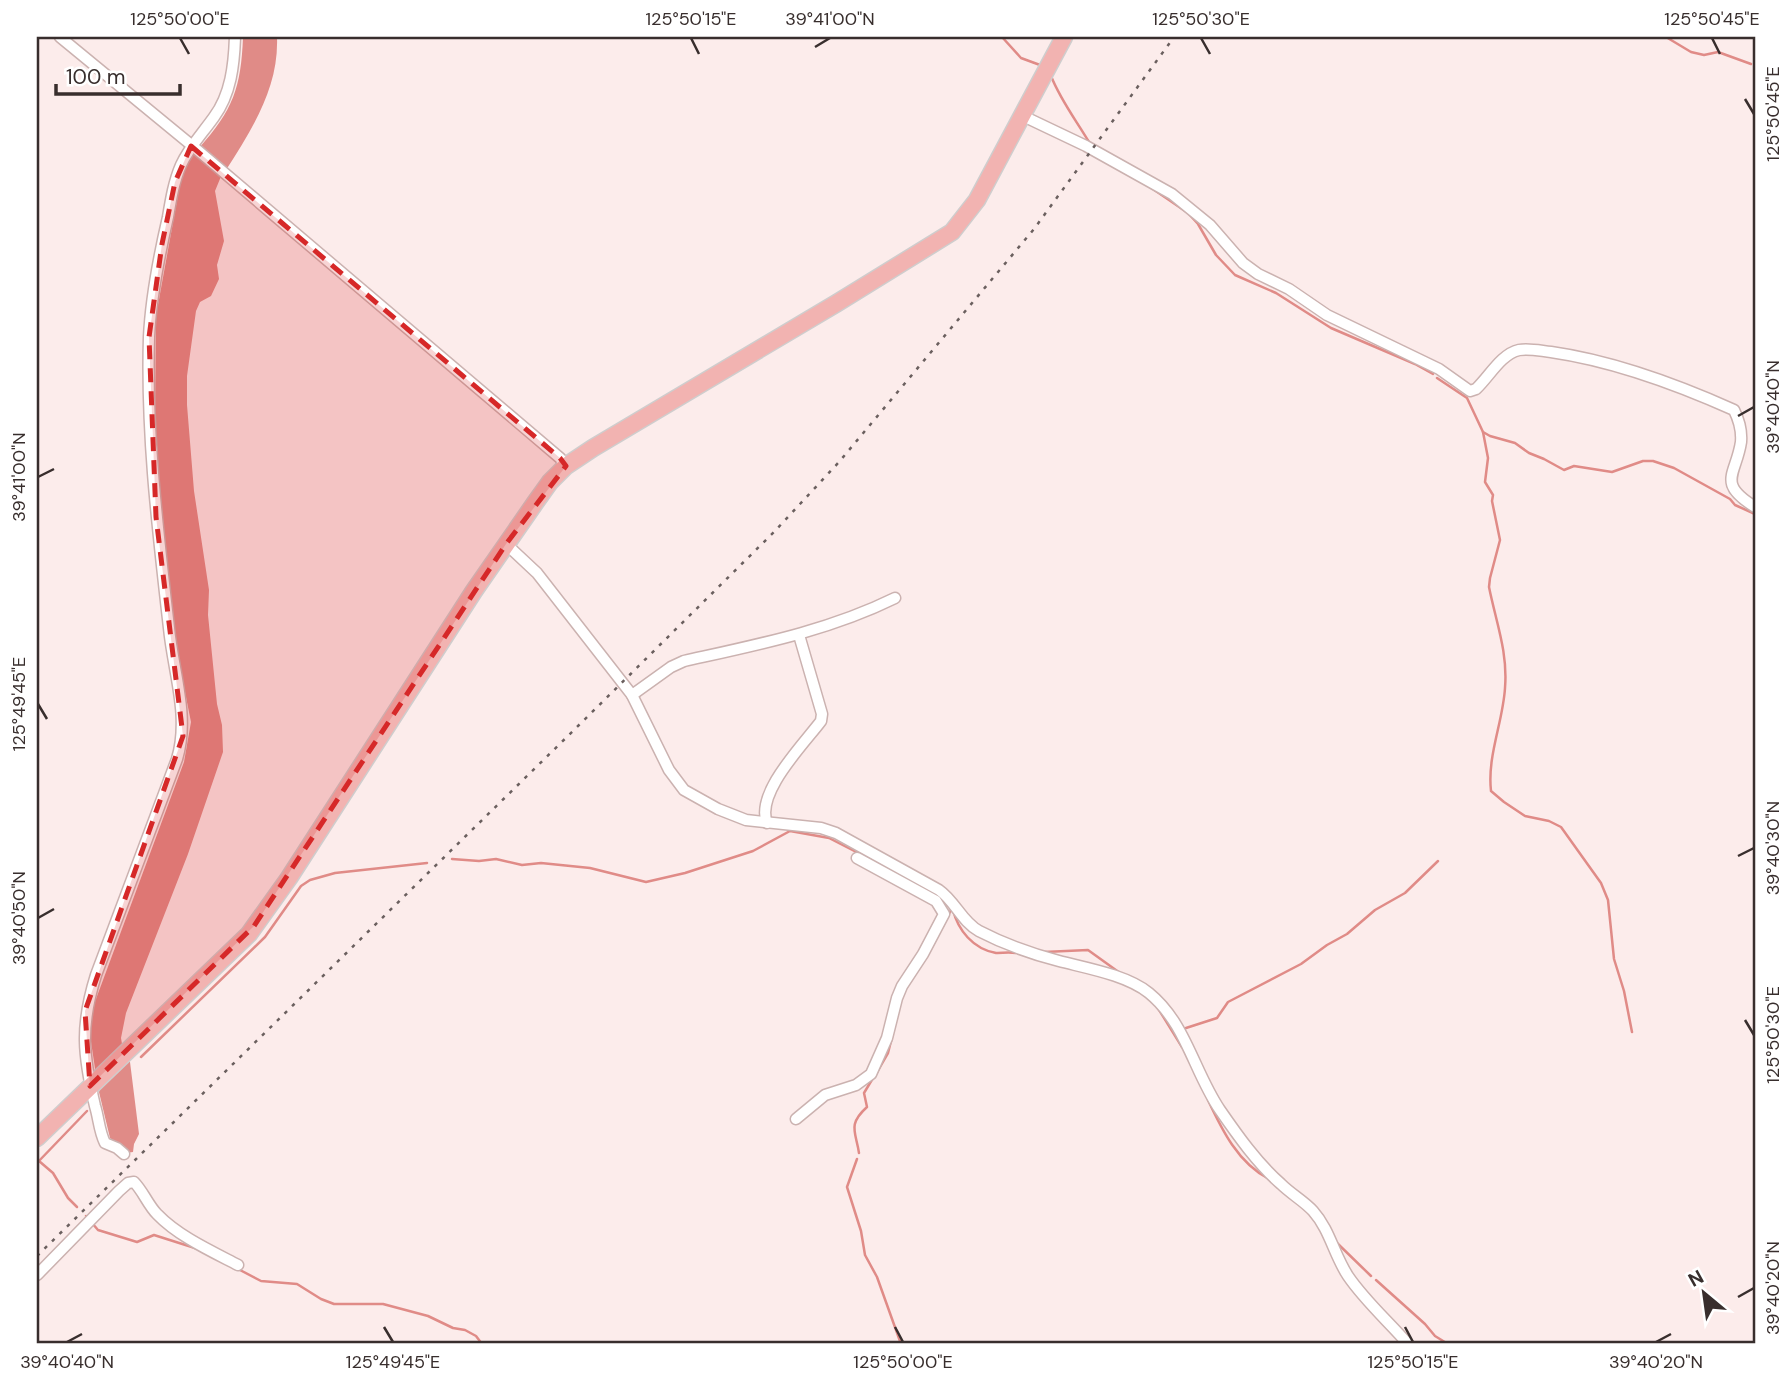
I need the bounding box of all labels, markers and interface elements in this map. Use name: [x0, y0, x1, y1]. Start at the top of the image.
text: 125°50'00"E: [130, 7, 230, 31]
text: 125°50'15"E: [646, 7, 737, 31]
text: 39°41'00"N: [785, 7, 875, 31]
text: 125°50'30"E: [1152, 7, 1250, 31]
text: 125°50'45"E: [1664, 7, 1760, 31]
scale bar: [56, 52, 180, 96]
text: 100 m: [66, 63, 126, 91]
text: 125°50'45"E: [1761, 66, 1785, 162]
text: 39°40'40"N: [1761, 360, 1785, 454]
text: 39°41'00"N: [7, 432, 31, 522]
text: 125°49'45"E: [7, 657, 31, 751]
text: 39°40'30"N: [1761, 801, 1785, 895]
text: 39°40'50"N: [7, 871, 31, 965]
text: 125°50'30"E: [1761, 986, 1785, 1084]
text: 39°40'20"N: [1761, 1241, 1785, 1335]
north arrow: [1670, 1258, 1740, 1328]
text: N: [1684, 1264, 1708, 1293]
text: 39°40'40"N: [20, 1350, 114, 1374]
text: 125°49'45"E: [346, 1350, 440, 1374]
text: 125°50'00"E: [853, 1350, 953, 1374]
text: 125°50'15"E: [1368, 1350, 1459, 1374]
text: 39°40'20"N: [1609, 1350, 1703, 1374]

